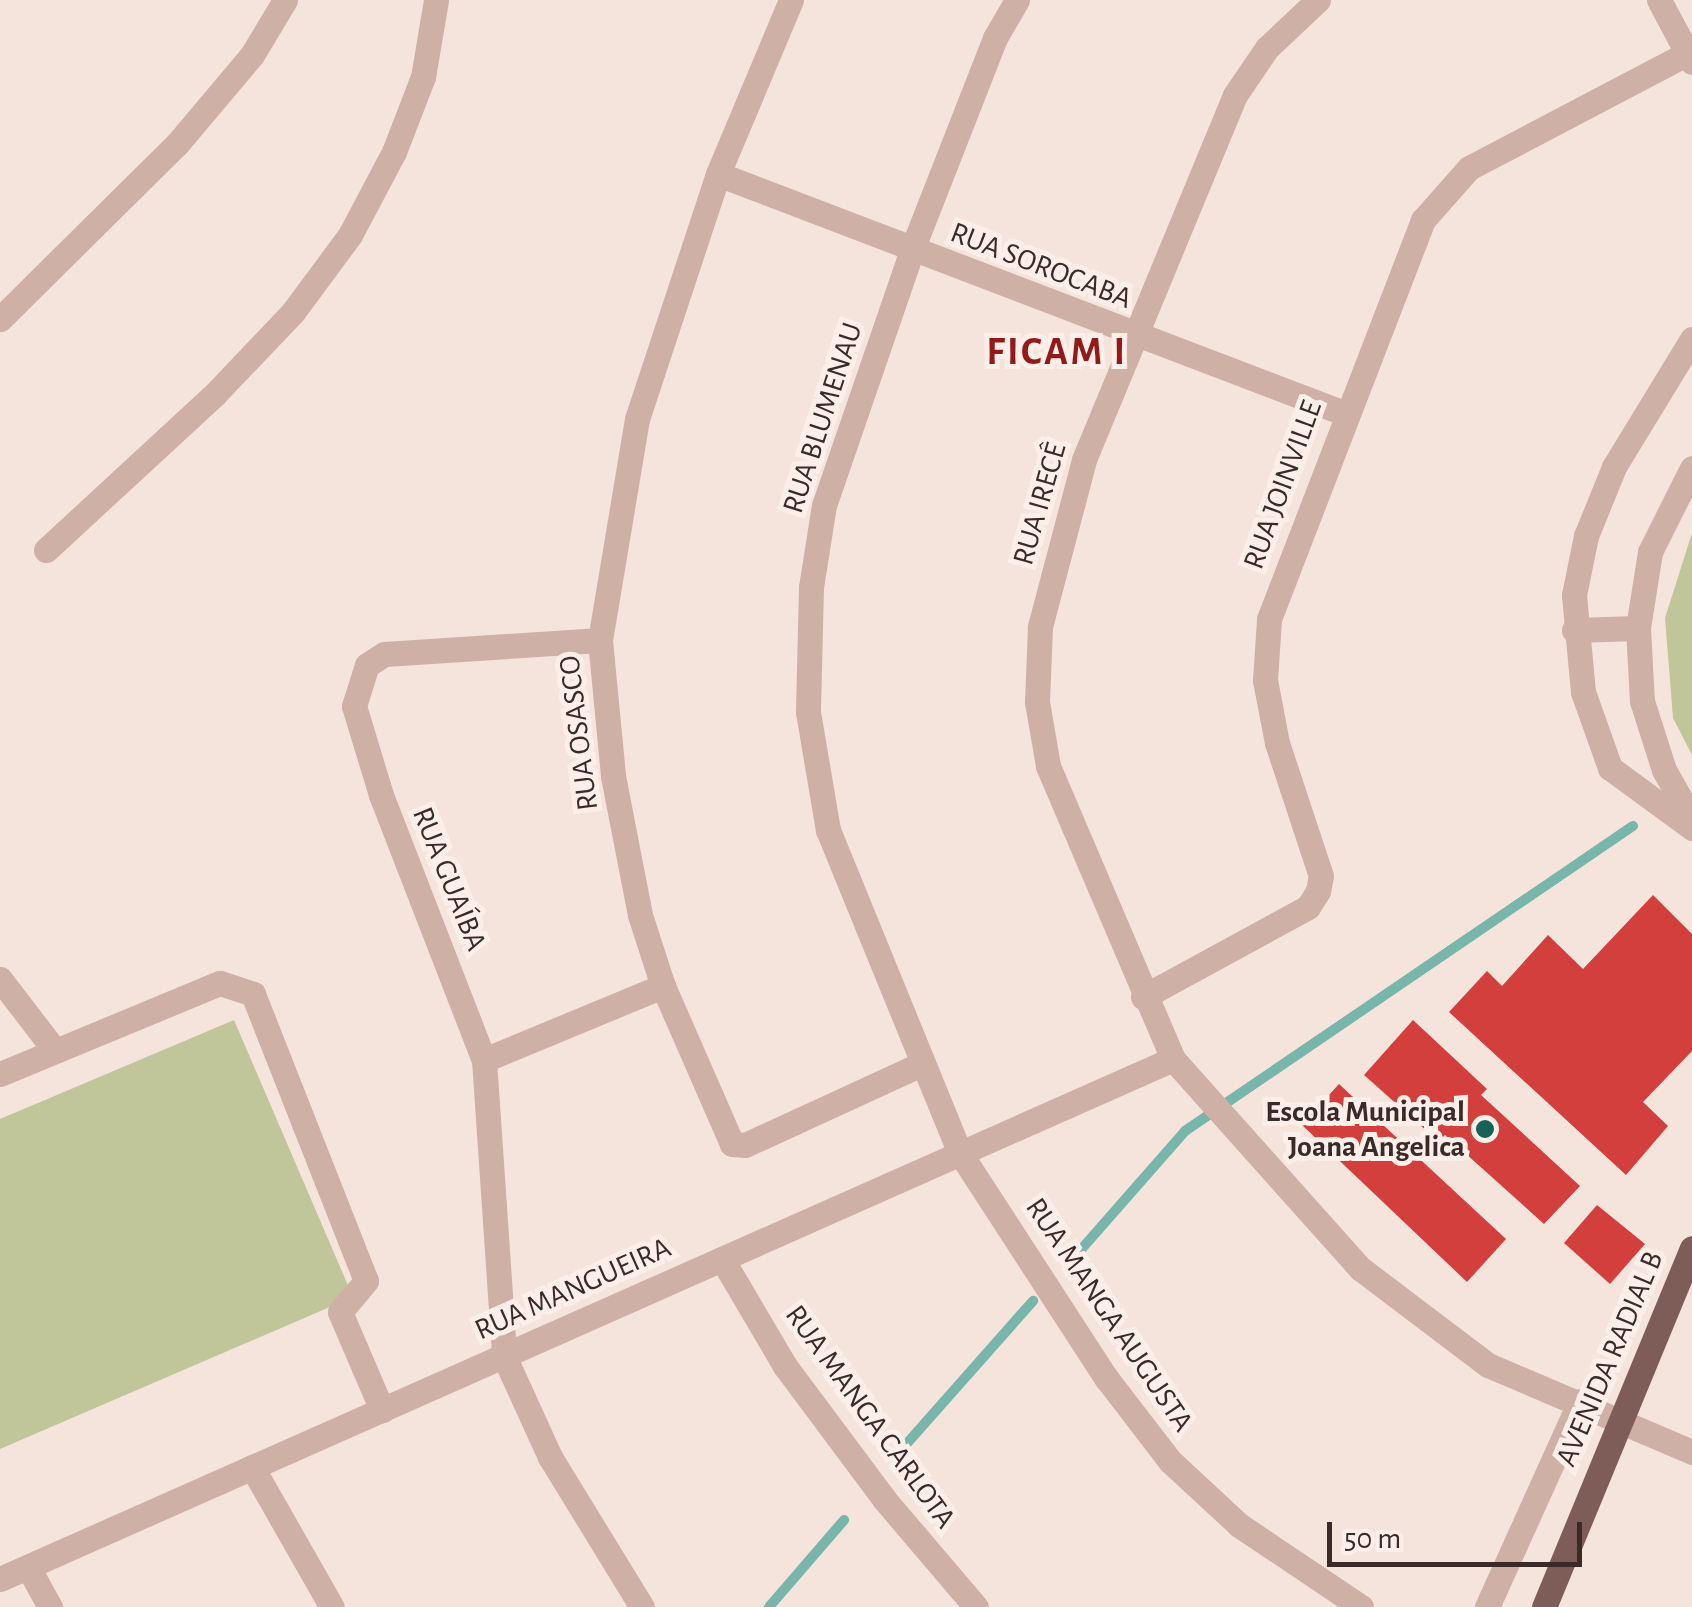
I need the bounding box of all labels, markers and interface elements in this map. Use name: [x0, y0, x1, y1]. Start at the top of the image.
street label: RUA SOROCABA: [945, 215, 1137, 317]
street label: RUA BLUMENAU: [775, 318, 871, 518]
district label: FICAM I: [986, 328, 1128, 376]
street label: RUA JOINVILLE: [1236, 396, 1330, 574]
street label: RUA IRECÊ: [1005, 439, 1075, 569]
street label: RUA OSASCO: [552, 653, 606, 813]
street label: RUA GUAÍBA: [404, 802, 494, 956]
place label: Escola Municipal Joana Angelica: [1265, 1094, 1465, 1164]
marker: Escola Municipal Joana Angelica: [1474, 1118, 1496, 1140]
street label: RUA MANGA AUGUSTA: [1017, 1191, 1201, 1439]
street label: RUA MANGUEIRA: [469, 1230, 677, 1348]
street label: AVENIDA RADIAL B: [1548, 1246, 1672, 1472]
street label: RUA MANGA CARLOTA: [777, 1298, 963, 1536]
scale bar: [1332, 1502, 1587, 1564]
text: 50 m: [1344, 1524, 1401, 1554]

